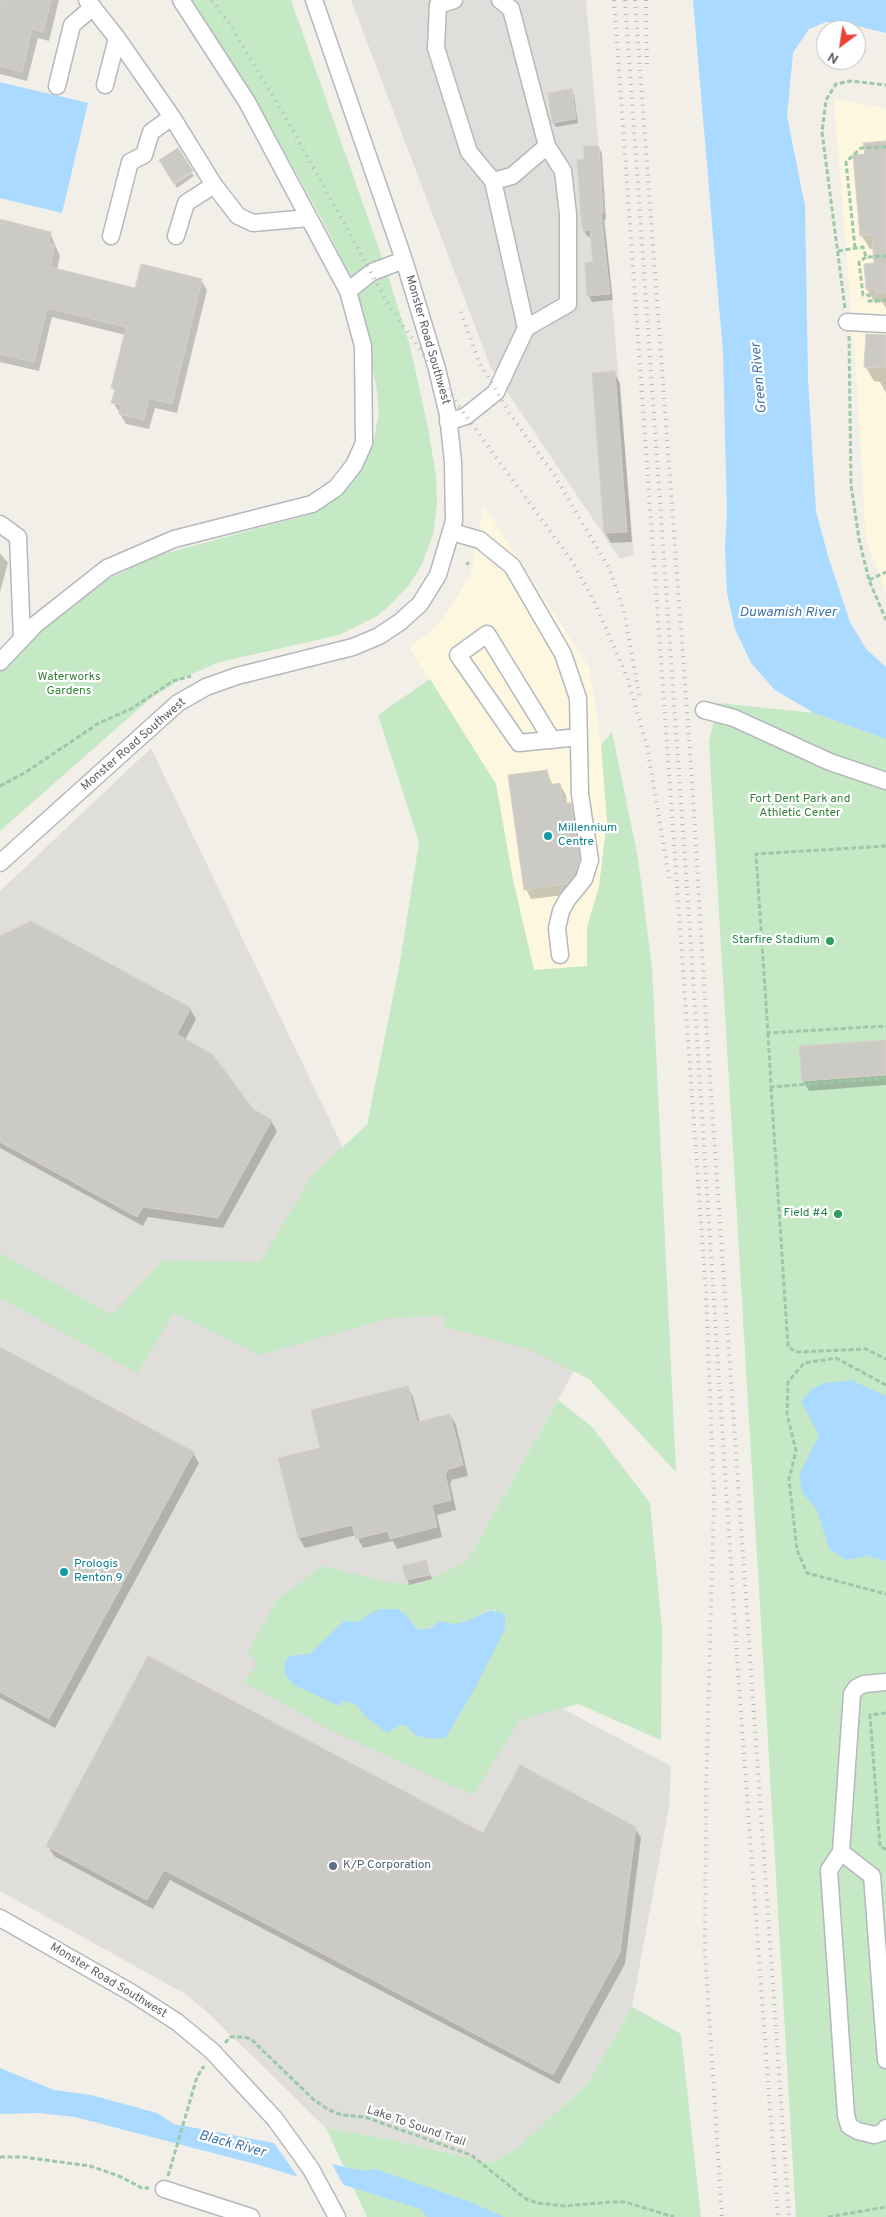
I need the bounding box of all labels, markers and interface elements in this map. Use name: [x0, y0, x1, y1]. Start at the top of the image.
north arrow: [816, 20, 866, 70]
text: N: [825, 48, 842, 67]
street label: Monster Road Southwest: [402, 274, 452, 406]
water label: Green River: [749, 342, 771, 414]
water label: Duwamish River: [739, 605, 837, 621]
park label: Waterworks Gardens: [37, 671, 101, 699]
street label: Monster Road Southwest: [79, 696, 189, 794]
park label: Fort Dent Park and Athletic Center: [750, 793, 850, 821]
place label: Millennium Centre: [558, 822, 617, 850]
marker: Millennium Centre: [542, 830, 554, 842]
place label: Starfire Stadium: [732, 934, 820, 948]
marker: Starfire Stadium: [824, 935, 836, 947]
place label: Field #4: [783, 1207, 828, 1221]
marker: Field #4: [832, 1208, 844, 1220]
place label: Prologis Renton 9: [74, 1558, 123, 1586]
marker: Prologis Renton 9: [58, 1566, 70, 1578]
place label: K/P Corporation: [343, 1859, 431, 1873]
marker: K/P Corporation: [327, 1860, 339, 1872]
street label: Monster Road Southwest: [47, 1940, 169, 2022]
street label: Lake To Sound Trail: [365, 2103, 467, 2151]
water label: Black River: [197, 2128, 267, 2162]

